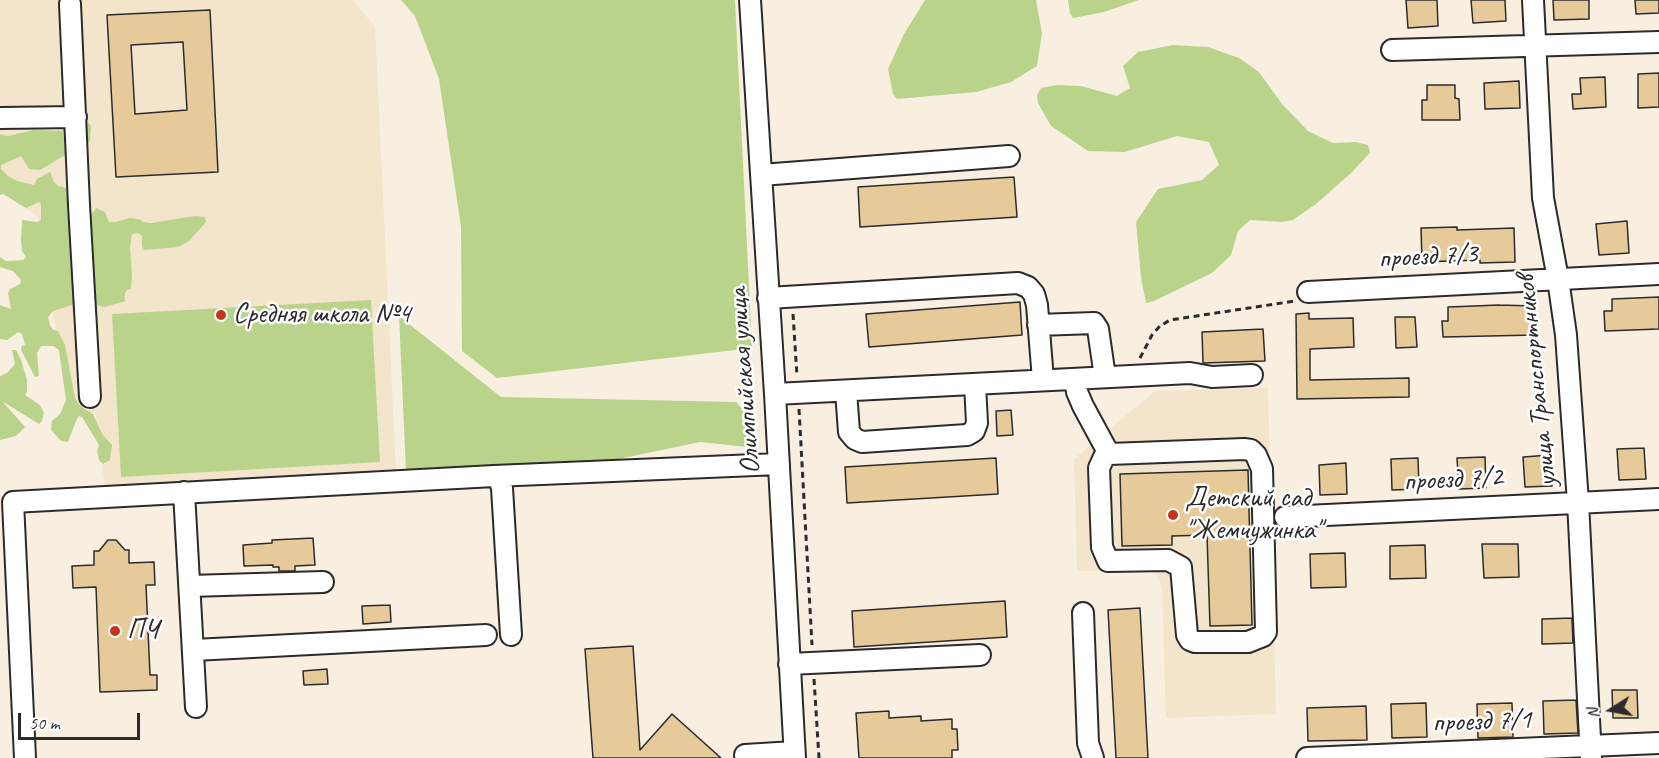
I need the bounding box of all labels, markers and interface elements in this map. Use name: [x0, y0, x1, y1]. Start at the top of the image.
street label: проезд 7/3: [1377, 238, 1479, 276]
street label: улица Транспортников: [1509, 273, 1565, 489]
street label: Олимпийская улица: [722, 287, 768, 475]
place label: Средняя школа №4: [233, 298, 410, 332]
marker: Средняя школа №4: [214, 308, 228, 322]
street label: проезд 7/2: [1402, 461, 1504, 499]
place label: Детский сад "Жемчужинка": [1185, 482, 1321, 548]
marker: Детский сад "Жемчужинка": [1166, 508, 1180, 522]
place label: ПЧ: [127, 614, 159, 648]
marker: ПЧ: [108, 624, 122, 638]
north arrow: [1581, 680, 1641, 740]
scale bar: [21, 701, 142, 739]
street label: проезд 7/1: [1432, 703, 1532, 741]
text: N: [1583, 707, 1604, 720]
text: 50 m: [29, 712, 60, 734]

